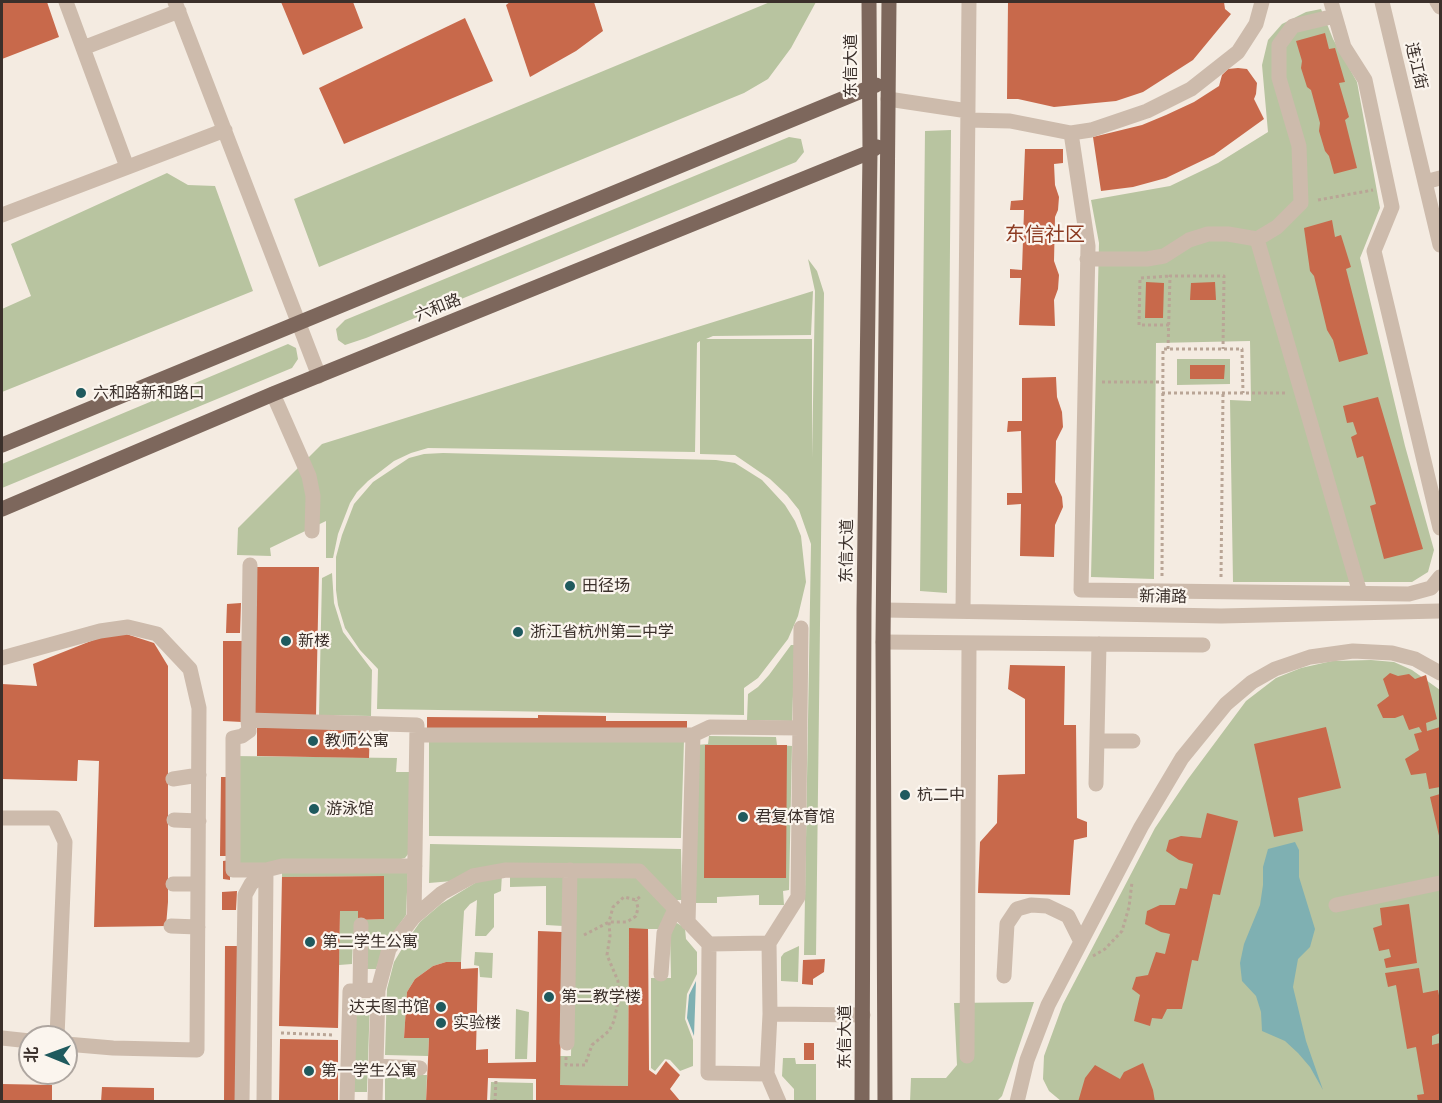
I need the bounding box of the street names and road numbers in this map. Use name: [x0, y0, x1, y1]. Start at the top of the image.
street label: 东信大道: [841, 34, 861, 98]
street label: 连江街: [1401, 40, 1431, 92]
street label: 六和路: [412, 290, 464, 326]
street label: 东信大道: [837, 519, 857, 583]
street label: 新浦路: [1139, 587, 1187, 607]
street label: 东信大道: [835, 1005, 855, 1069]

